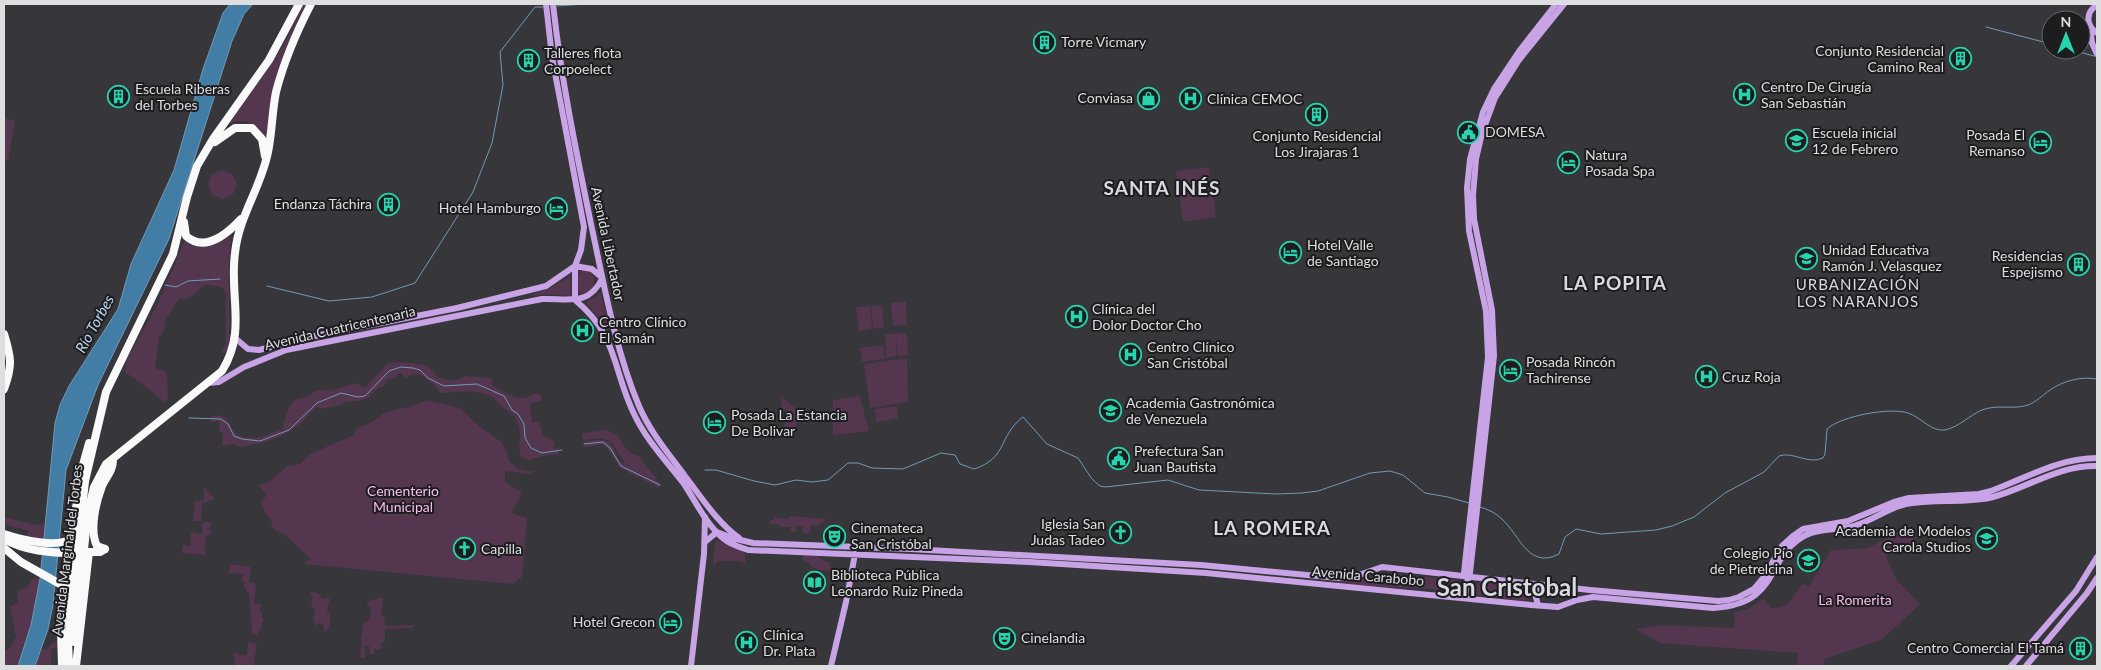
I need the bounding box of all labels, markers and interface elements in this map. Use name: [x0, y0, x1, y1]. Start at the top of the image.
north arrow: [2041, 10, 2091, 60]
text: N: [2061, 13, 2071, 30]
building icon: Torre Vicmary: [1033, 30, 1057, 54]
place label: Torre Vicmary: [1061, 33, 1147, 50]
place label: Conjunto Residencial Camino Real: [1815, 42, 1944, 75]
place label: Talleres flota Corpoelect: [544, 44, 622, 77]
building icon: Conjunto Residencial Camino Real: [1948, 47, 1972, 71]
building icon: Talleres flota Corpoelect: [516, 49, 540, 73]
place label: Centro De Cirugía San Sebastián: [1761, 78, 1871, 111]
place label: Escuela Riberas del Torbes: [135, 80, 230, 113]
hospital icon: Centro De Cirugía San Sebastián: [1733, 83, 1757, 107]
building icon: Escuela Riberas del Torbes: [107, 85, 131, 109]
shop icon: Conviasa: [1137, 86, 1161, 110]
hospital icon: Clínica CEMOC: [1179, 87, 1203, 111]
place label: Conviasa: [1078, 89, 1133, 106]
place label: Clínica CEMOC: [1207, 90, 1303, 107]
building icon: Conjunto Residencial Los Jirajaras 1: [1305, 102, 1329, 126]
public building icon: DOMESA: [1457, 120, 1481, 144]
place label: DOMESA: [1485, 123, 1545, 140]
place label: Escuela inicial 12 de Febrero: [1812, 124, 1898, 157]
place label: Posada El Remanso: [1966, 126, 2025, 159]
place label: Conjunto Residencial Los Jirajaras 1: [1253, 127, 1381, 160]
school or university icon: Escuela inicial 12 de Febrero: [1784, 129, 1808, 153]
hotel icon: Posada El Remanso: [2029, 131, 2053, 155]
place label: Natura Posada Spa: [1585, 146, 1655, 179]
hotel icon: Natura Posada Spa: [1557, 151, 1581, 175]
district label: SANTA INÉS: [1104, 176, 1220, 199]
street label: Avenida Libertador: [588, 185, 629, 303]
building icon: Endanza Táchira: [376, 192, 400, 216]
place label: Endanza Táchira: [274, 195, 372, 212]
hotel icon: Hotel Hamburgo: [545, 196, 569, 220]
place label: Hotel Hamburgo: [439, 199, 541, 216]
place label: Hotel Valle de Santiago: [1307, 236, 1379, 269]
hotel icon: Hotel Valle de Santiago: [1279, 241, 1303, 265]
place label: Unidad Educativa Ramón J. Velasquez: [1822, 241, 1942, 274]
school or university icon: Unidad Educativa Ramón J. Velasquez: [1794, 246, 1818, 270]
place label: Residencias Espejismo: [1992, 247, 2063, 280]
building icon: Residencias Espejismo: [2067, 252, 2091, 276]
district label: LA POPITA: [1563, 271, 1667, 294]
district label: URBANIZACIÓN LOS NARANJOS: [1796, 275, 1920, 310]
water label: Río Torbes: [71, 291, 117, 356]
place label: Clínica del Dolor Doctor Cho: [1092, 300, 1202, 333]
street label: Avenida Cuatricentenaria: [263, 302, 417, 353]
hospital icon: Clínica del Dolor Doctor Cho: [1064, 305, 1088, 329]
place label: Centro Clínico El Samán: [599, 313, 686, 346]
hospital icon: Centro Clínico El Samán: [571, 318, 595, 342]
place label: Centro Clínico San Cristóbal: [1147, 338, 1234, 371]
hospital icon: Centro Clínico San Cristóbal: [1119, 343, 1143, 367]
place label: Posada Rincón Tachirense: [1526, 353, 1616, 386]
hotel icon: Posada Rincón Tachirense: [1498, 358, 1522, 382]
hospital icon: Cruz Roja: [1694, 365, 1718, 389]
place label: Cruz Roja: [1722, 368, 1781, 385]
place label: Academia Gastronómica de Venezuela: [1126, 394, 1275, 427]
school or university icon: Academia Gastronómica de Venezuela: [1098, 399, 1122, 423]
place label: Posada La Estancia De Bolivar: [731, 406, 847, 439]
hotel icon: Posada La Estancia De Bolivar: [703, 411, 727, 435]
place label: Prefectura San Juan Bautista: [1134, 442, 1224, 475]
public building icon: Prefectura San Juan Bautista: [1106, 447, 1130, 471]
street label: Avenida Marginal del Torbes: [48, 463, 85, 637]
park label: Cementerio Municipal: [367, 482, 439, 515]
place label: Iglesia San Judas Tadeo: [1031, 515, 1105, 548]
district label: LA ROMERA: [1213, 516, 1331, 539]
place label: Cinemateca San Cristóbal: [851, 519, 932, 552]
church icon: Iglesia San Judas Tadeo: [1109, 520, 1133, 544]
place label: Academia de Modelos Carola Studios: [1835, 522, 1971, 555]
theatre icon: Cinemateca San Cristóbal: [823, 524, 847, 548]
school or university icon: Academia de Modelos Carola Studios: [1975, 527, 1999, 551]
church icon: Capilla: [453, 537, 477, 561]
place label: Capilla: [481, 540, 522, 557]
place label: Colegio Pío de Pietrelcina: [1710, 544, 1793, 577]
school or university icon: Colegio Pío de Pietrelcina: [1797, 549, 1821, 573]
street label: Avenida Carabobo: [1311, 562, 1425, 589]
place label: Biblioteca Pública Leonardo Ruiz Pineda: [831, 566, 963, 599]
library icon: Biblioteca Pública Leonardo Ruiz Pineda: [803, 571, 827, 595]
district label: San Cristobal: [1437, 572, 1577, 601]
park label: La Romerita: [1818, 591, 1892, 608]
hotel icon: Hotel Grecon: [659, 610, 683, 634]
place label: Hotel Grecon: [573, 613, 655, 630]
place label: Clínica Dr. Plata: [763, 626, 815, 659]
theatre icon: Cinelandia: [993, 626, 1017, 650]
place label: Cinelandia: [1021, 629, 1085, 646]
hospital icon: Clínica Dr. Plata: [735, 631, 759, 655]
building icon: Centro Comercial El Tamá: [2068, 636, 2092, 660]
place label: Centro Comercial El Tamá: [1907, 639, 2064, 656]

